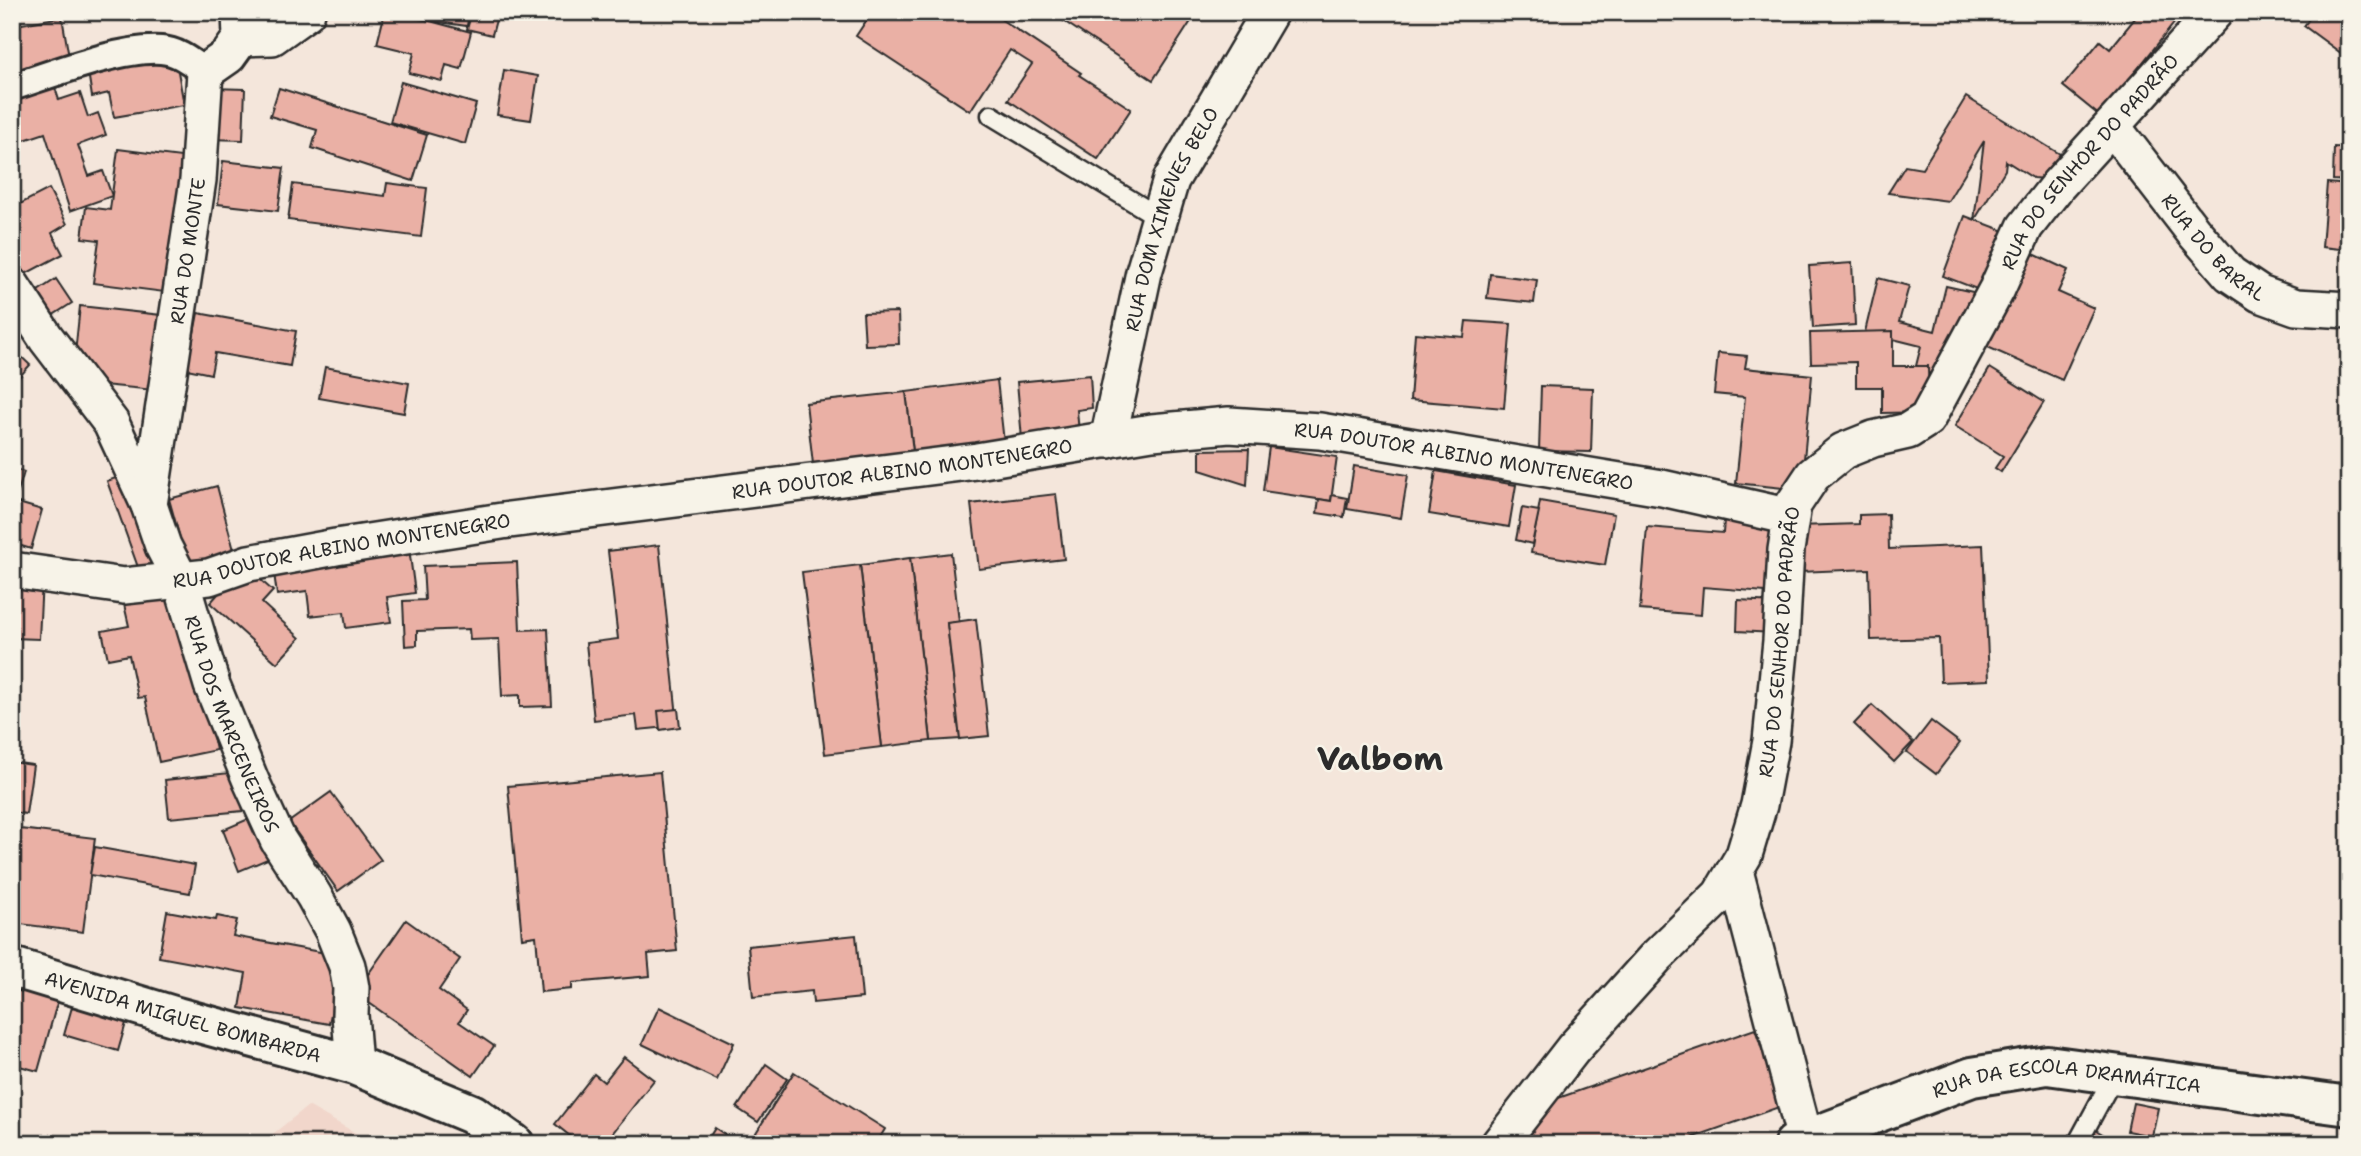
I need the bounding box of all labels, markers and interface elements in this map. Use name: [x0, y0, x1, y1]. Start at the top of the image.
street label: RUA DO SENHOR DO PADRÃO: [1995, 49, 2184, 274]
street label: RUA DOM XIMENES BELO: [1120, 103, 1224, 334]
street label: RUA DO MONTE: [164, 176, 211, 326]
street label: RUA DO BARAL: [2156, 189, 2270, 307]
street label: RUA DOUTOR ALBINO MONTENEGRO: [1293, 417, 1635, 496]
street label: RUA DOUTOR ALBINO MONTENEGRO: [730, 433, 1074, 505]
street label: RUA DO SENHOR DO PADRÃO: [1752, 505, 1806, 779]
street label: RUA DOUTOR ALBINO MONTENEGRO: [172, 508, 512, 594]
street label: RUA DOS MARCENEIROS: [179, 612, 285, 837]
district label: Valbom: [1317, 736, 1443, 781]
street label: AVENIDA MIGUEL BOMBARDA: [42, 966, 324, 1069]
street label: RUA DA ESCOLA DRAMÁTICA: [1929, 1052, 2203, 1104]

